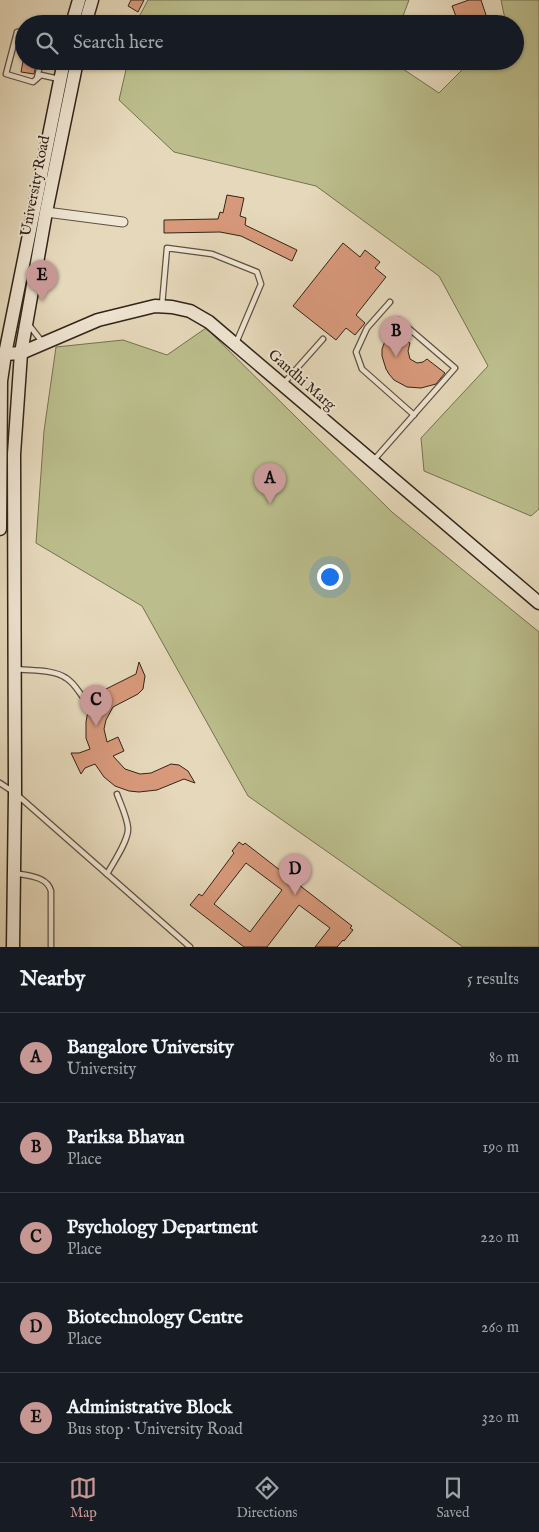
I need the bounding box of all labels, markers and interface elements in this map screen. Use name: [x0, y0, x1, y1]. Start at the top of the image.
search box: [15, 15, 524, 70]
icon: search: [33, 29, 61, 57]
text: Search here: [73, 31, 164, 55]
street label: University Road: [16, 133, 54, 238]
pin: E: [26, 260, 58, 301]
pin: B: [380, 316, 412, 357]
street label: Gandhi Marg: [264, 345, 341, 415]
pin: A: [254, 463, 286, 504]
your location: [317, 564, 343, 590]
pin: C: [80, 685, 112, 726]
pin: D: [279, 854, 311, 895]
text: Nearby: [20, 966, 85, 993]
text: 5 results: [467, 970, 519, 990]
text: Bangalore University: [67, 1036, 234, 1060]
text: A: [31, 1048, 41, 1068]
text: 80 m: [489, 1048, 519, 1068]
text: University: [67, 1060, 136, 1080]
text: Pariksa Bhavan: [67, 1126, 185, 1150]
text: B: [31, 1138, 41, 1158]
text: 190 m: [482, 1138, 519, 1158]
text: Place: [67, 1150, 102, 1170]
text: Psychology Department: [67, 1216, 258, 1240]
text: C: [30, 1228, 42, 1248]
text: 220 m: [480, 1228, 519, 1248]
text: Place: [67, 1240, 102, 1260]
text: Biotechnology Centre: [67, 1306, 243, 1330]
text: D: [30, 1318, 42, 1338]
text: 260 m: [481, 1318, 519, 1338]
text: Place: [67, 1330, 102, 1350]
text: Administrative Block: [67, 1396, 232, 1420]
text: E: [30, 1408, 42, 1428]
text: 320 m: [482, 1408, 519, 1428]
text: Bus stop · University Road: [67, 1420, 243, 1440]
tab: Map: [69, 1474, 97, 1522]
tab: Directions: [236, 1474, 297, 1522]
tab: Saved: [436, 1474, 469, 1522]

